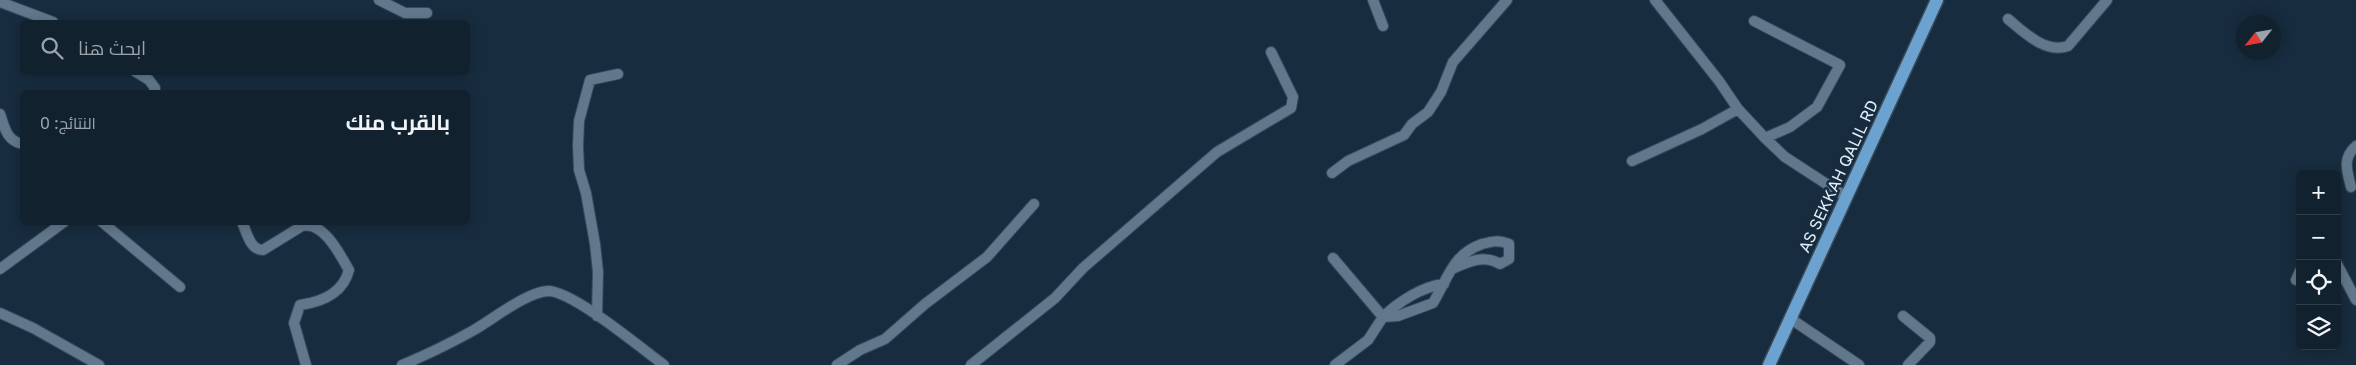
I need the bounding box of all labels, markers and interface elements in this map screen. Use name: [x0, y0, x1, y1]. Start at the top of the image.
north arrow: [2236, 15, 2281, 60]
search box: [20, 20, 470, 75]
icon: search: [38, 34, 66, 62]
text: ابحث هنا: [78, 36, 146, 59]
street label: AS SEKKAH QALIL RD: [1794, 97, 1882, 255]
text: بالقرب منك: [346, 109, 450, 135]
text: النتائج: 0: [40, 113, 96, 133]
map controls: [2296, 170, 2341, 350]
button: +: [2296, 170, 2341, 215]
button: −: [2296, 215, 2341, 260]
button: locate: [2296, 260, 2341, 305]
button: layers: [2296, 305, 2341, 350]

